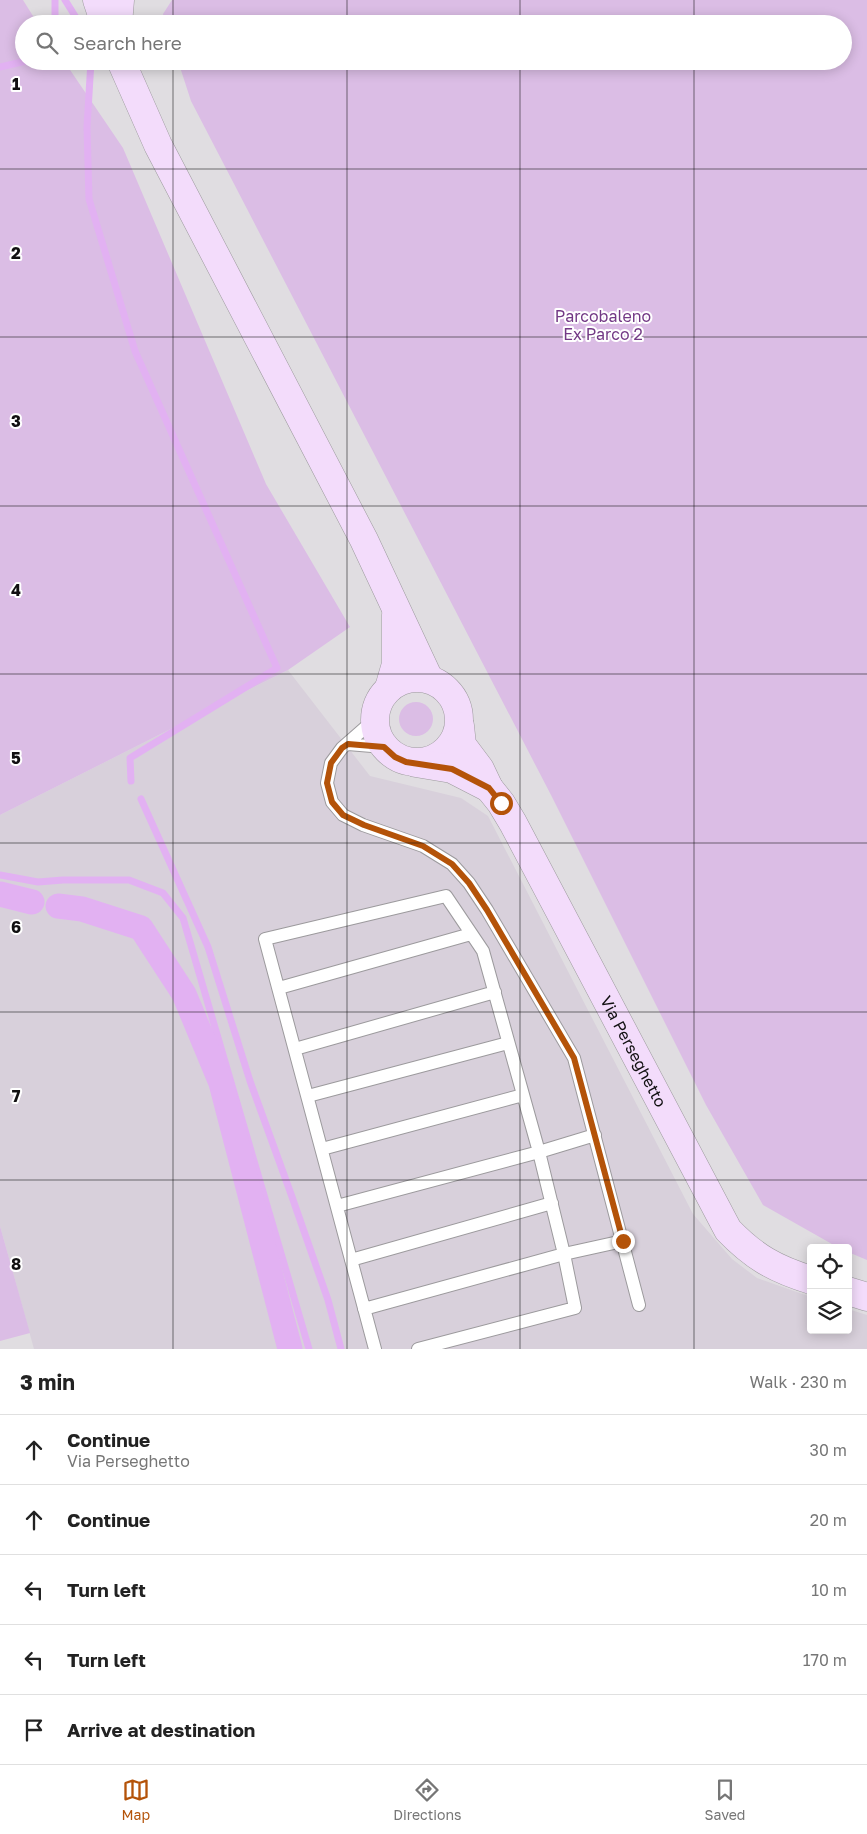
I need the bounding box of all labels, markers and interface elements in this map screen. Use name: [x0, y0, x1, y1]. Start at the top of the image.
search box: [15, 15, 852, 70]
icon: search: [33, 29, 61, 57]
text: Search here: [73, 31, 182, 54]
text: 1: [12, 74, 20, 94]
text: 2: [11, 243, 21, 263]
park label: Parcobaleno Ex Parco 2: [555, 306, 651, 344]
text: 3: [11, 411, 21, 431]
text: 4: [11, 580, 21, 600]
text: 5: [11, 748, 21, 768]
route start: [490, 792, 513, 815]
text: 6: [11, 917, 21, 937]
street label: Via Perseghetto: [596, 992, 671, 1110]
text: 7: [12, 1086, 21, 1106]
route end: [612, 1230, 635, 1253]
map controls: [807, 1244, 852, 1334]
button: locate: [807, 1244, 852, 1289]
text: 8: [11, 1254, 21, 1274]
button: layers: [807, 1289, 852, 1334]
text: 3 min: [20, 1369, 75, 1395]
text: Walk · 230 m: [750, 1372, 847, 1392]
text: Continue: [67, 1428, 150, 1451]
icon: ahead: [20, 1436, 48, 1464]
text: 30 m: [810, 1440, 847, 1460]
text: Via Perseghetto: [67, 1451, 190, 1471]
icon: ahead: [20, 1506, 48, 1534]
text: Continue: [67, 1508, 150, 1531]
text: 20 m: [810, 1510, 847, 1530]
icon: left: [20, 1576, 48, 1604]
text: Turn left: [67, 1578, 146, 1601]
text: 10 m: [811, 1580, 847, 1600]
icon: left: [20, 1646, 48, 1674]
text: Turn left: [67, 1648, 146, 1671]
text: 170 m: [803, 1650, 847, 1670]
icon: arrive: [20, 1716, 48, 1744]
text: Arrive at destination: [67, 1718, 255, 1741]
tab: Map: [122, 1776, 150, 1823]
tab: Directions: [393, 1776, 462, 1823]
tab: Saved: [705, 1776, 745, 1823]

